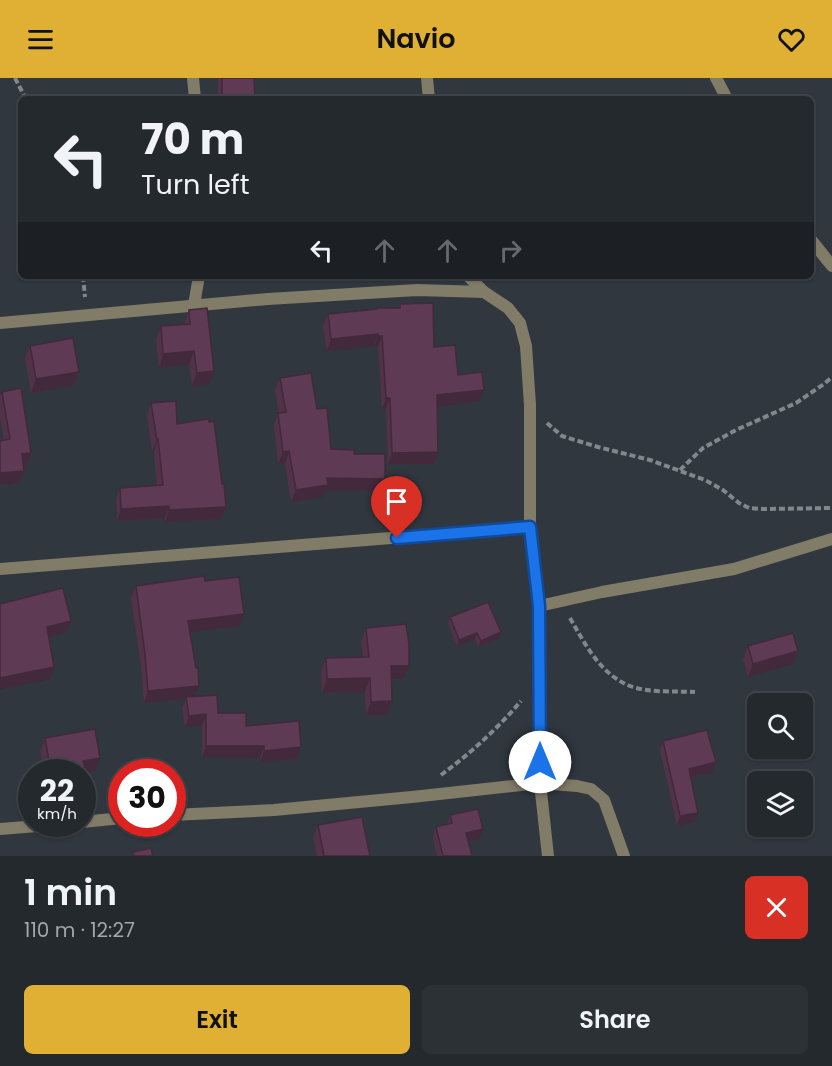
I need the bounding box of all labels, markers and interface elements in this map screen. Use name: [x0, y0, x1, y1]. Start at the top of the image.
text: Navio: [376, 20, 456, 57]
icon: menu: [24, 23, 57, 56]
icon: heart: [775, 23, 808, 56]
text: 70 m: [141, 110, 244, 169]
icon: left: [42, 120, 120, 198]
text: Turn left: [141, 166, 250, 203]
icon: left: [305, 234, 338, 267]
icon: ahead: [368, 234, 401, 267]
icon: ahead: [431, 234, 464, 267]
icon: right: [494, 234, 527, 267]
pin: [371, 476, 422, 538]
icon: arrive: [380, 485, 413, 518]
map controls: [747, 693, 813, 837]
button: search: [747, 693, 813, 759]
position arrow: [508, 730, 572, 794]
speed limit sign: 30: [108, 759, 186, 837]
text: 22: [40, 769, 74, 812]
button: layers: [747, 771, 813, 837]
text: km/h: [37, 803, 77, 824]
text: 1 min: [24, 867, 117, 918]
button: close: [745, 876, 808, 939]
text: 110 m · 12:27: [24, 916, 135, 944]
button: Exit: [24, 985, 410, 1054]
button: Share: [422, 985, 808, 1054]

